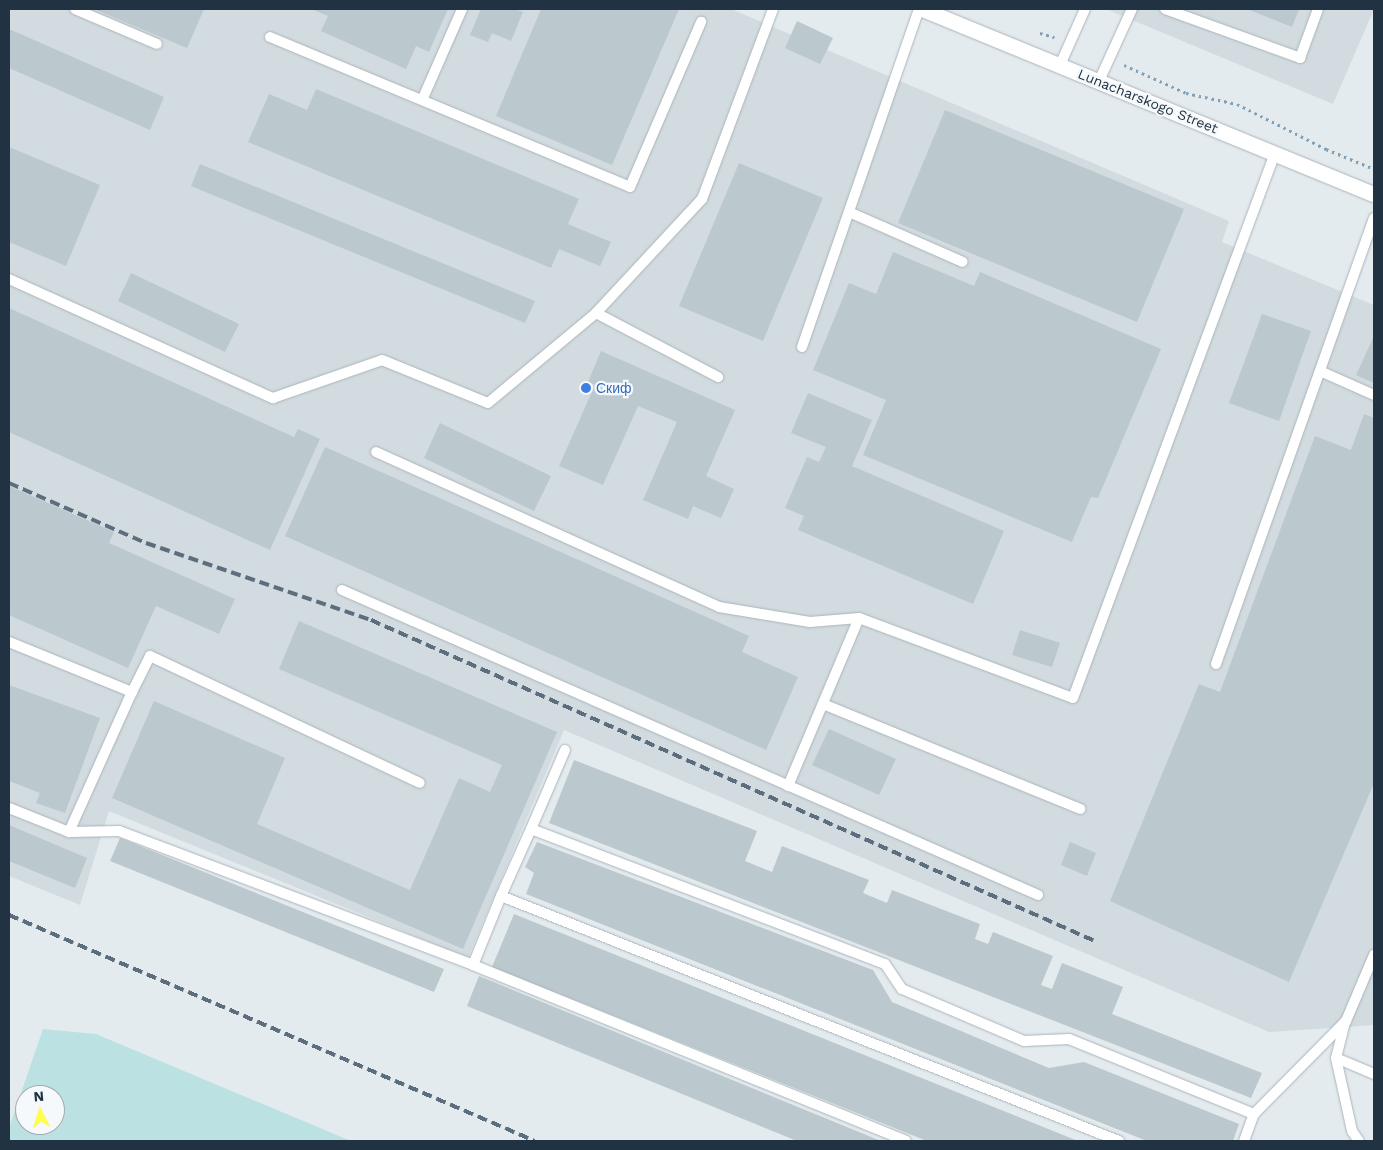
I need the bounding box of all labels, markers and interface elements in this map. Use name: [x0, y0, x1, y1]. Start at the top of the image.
street label: Lunacharskogo Street: [1076, 65, 1220, 137]
place label: Скиф: [596, 380, 632, 396]
marker: Скиф: [580, 382, 592, 394]
north arrow: [15, 1085, 65, 1135]
text: N: [33, 1088, 45, 1104]

